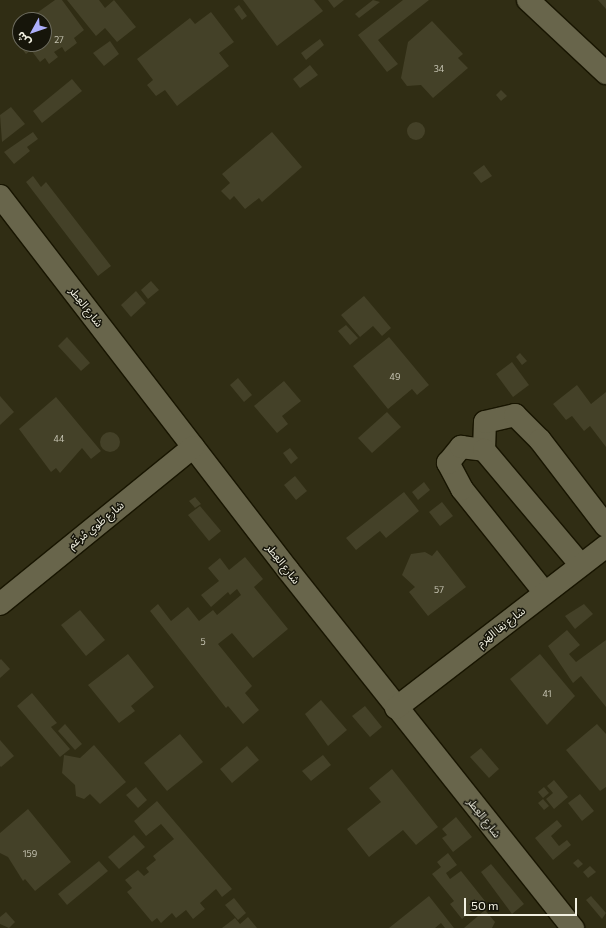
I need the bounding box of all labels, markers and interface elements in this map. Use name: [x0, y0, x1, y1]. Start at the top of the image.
north arrow: [12, 12, 52, 52]
text: ش: [13, 29, 33, 49]
house number: 27: [54, 35, 64, 45]
house number: 34: [434, 64, 444, 74]
street label: شارع العِطر: [66, 284, 106, 330]
house number: 49: [390, 372, 400, 382]
house number: 44: [54, 434, 64, 444]
street label: شارع طَوي مُرغَم: [65, 498, 127, 552]
street label: شارع العِطر: [263, 541, 303, 587]
house number: 57: [434, 585, 444, 595]
street label: شارع نِقا الهَرم: [474, 604, 528, 650]
house number: 5: [200, 637, 206, 647]
house number: 41: [543, 689, 551, 699]
street label: شارع العِطر: [464, 795, 504, 841]
house number: 159: [23, 849, 37, 859]
scale bar: [466, 890, 579, 916]
text: 50 m: [471, 898, 499, 912]

